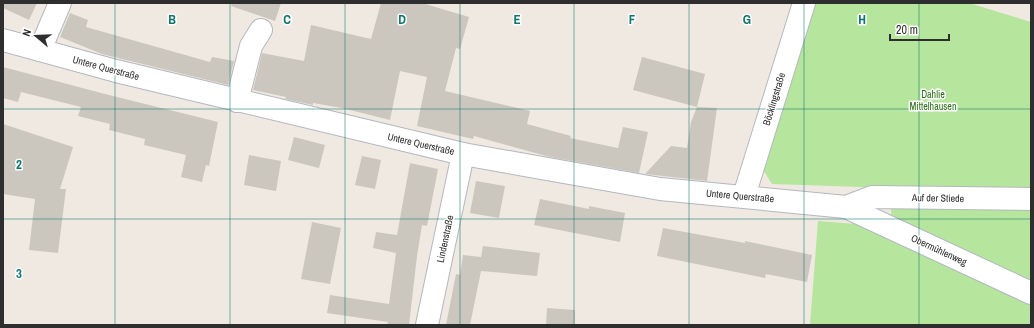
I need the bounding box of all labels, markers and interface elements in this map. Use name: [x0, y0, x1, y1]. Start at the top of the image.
text: B: [168, 11, 176, 28]
text: C: [283, 11, 291, 28]
text: D: [398, 11, 406, 28]
text: E: [513, 11, 521, 28]
text: F: [629, 11, 636, 28]
text: G: [743, 11, 751, 28]
text: H: [858, 11, 866, 28]
north arrow: [16, 16, 56, 56]
scale bar: [890, 16, 949, 42]
text: 20 m: [896, 22, 918, 38]
text: N: [19, 27, 34, 38]
street label: Untere Querstraße: [71, 53, 141, 83]
street label: Böcklingstraße: [760, 71, 788, 127]
park label: Dahlie Mittelhausen: [910, 88, 956, 113]
street label: Untere Querstraße: [386, 130, 456, 158]
text: 2: [16, 156, 22, 173]
street label: Untere Querstraße: [705, 187, 775, 205]
street label: Auf der Stiede: [911, 191, 965, 205]
street label: Lindenstraße: [434, 214, 456, 264]
street label: Obermühlenweg: [909, 231, 969, 269]
text: 3: [16, 265, 22, 282]

